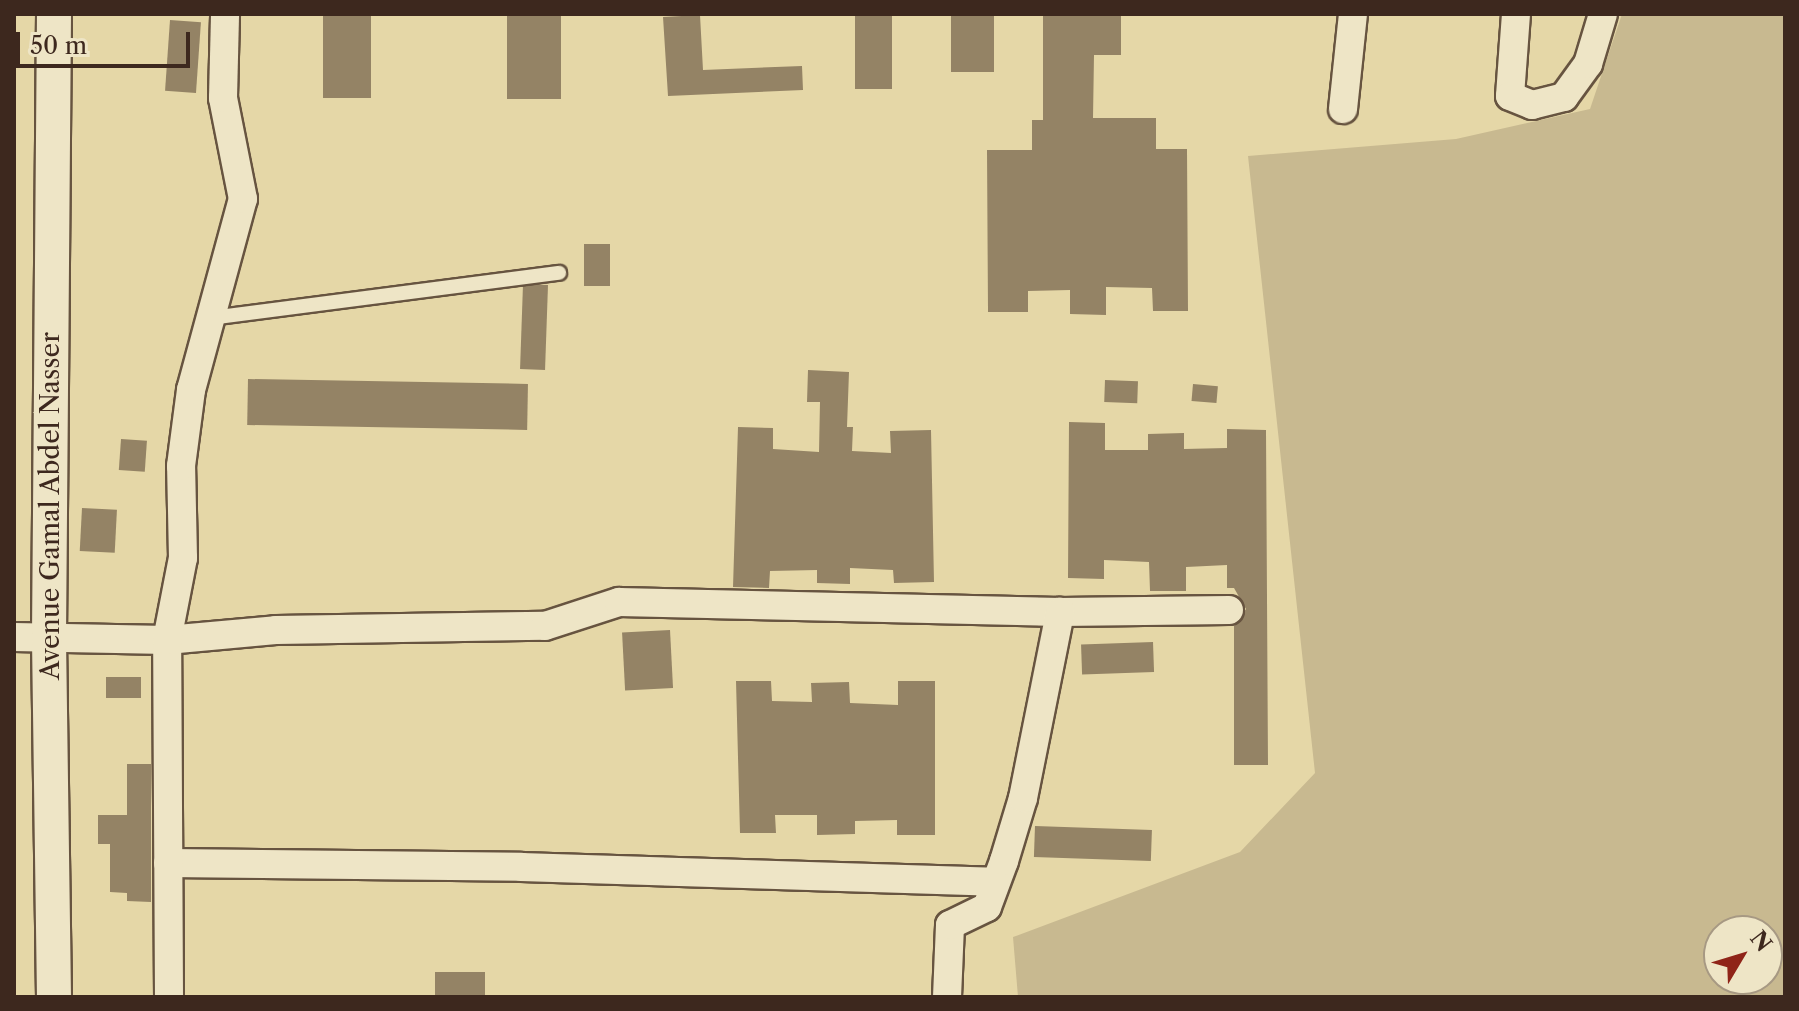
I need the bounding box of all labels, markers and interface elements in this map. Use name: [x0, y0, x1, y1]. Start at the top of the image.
scale bar: [20, 16, 194, 66]
text: 50 m: [30, 31, 87, 60]
street label: Avenue Gamal Abdel Nasser: [35, 331, 67, 681]
north arrow: [1703, 915, 1783, 995]
text: N: [1744, 925, 1777, 957]

